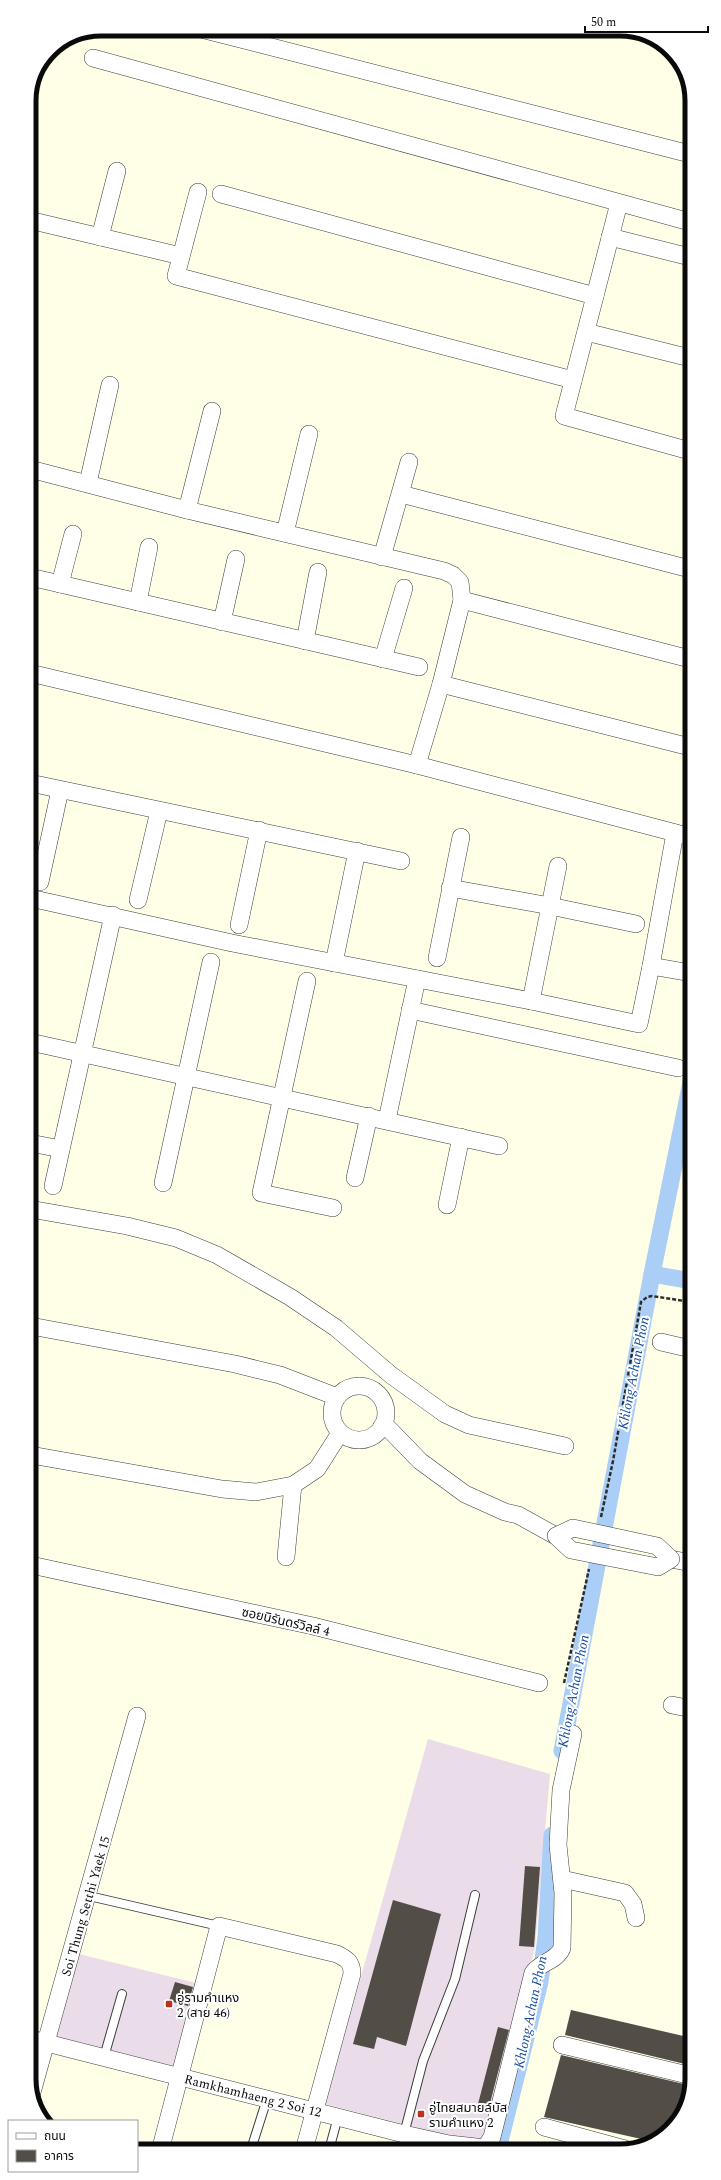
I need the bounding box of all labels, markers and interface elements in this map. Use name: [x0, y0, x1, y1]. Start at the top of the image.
scale bar: [585, 8, 708, 34]
text: 50 m: [591, 13, 616, 32]
water label: Khlong Achan Phon: [612, 1314, 655, 1431]
street label: ซอยนิรันดร์วิลล์ 4: [240, 1602, 332, 1642]
water label: Khlong Achan Phon: [552, 1632, 595, 1749]
street label: Soi Thung Setthi Yaek 15: [56, 1834, 116, 1979]
water label: Khlong Achan Phon: [508, 1953, 553, 2070]
place label: อู่รามคำแหง 2 (สาย 46): [177, 1988, 239, 2023]
marker: อู่รามคำแหง 2 (สาย 46): [164, 1999, 174, 2009]
street label: Ramkhamhaeng 2 Soi 12: [182, 2069, 323, 2123]
place label: อู่ไทยสมายล์บัส รามคำแหง 2: [429, 2098, 507, 2133]
marker: อู่ไทยสมายล์บัส รามคำแหง 2: [416, 2109, 426, 2119]
legend: [8, 2120, 138, 2172]
text: ถนน: [44, 2127, 66, 2146]
text: อาคาร: [44, 2147, 74, 2166]

